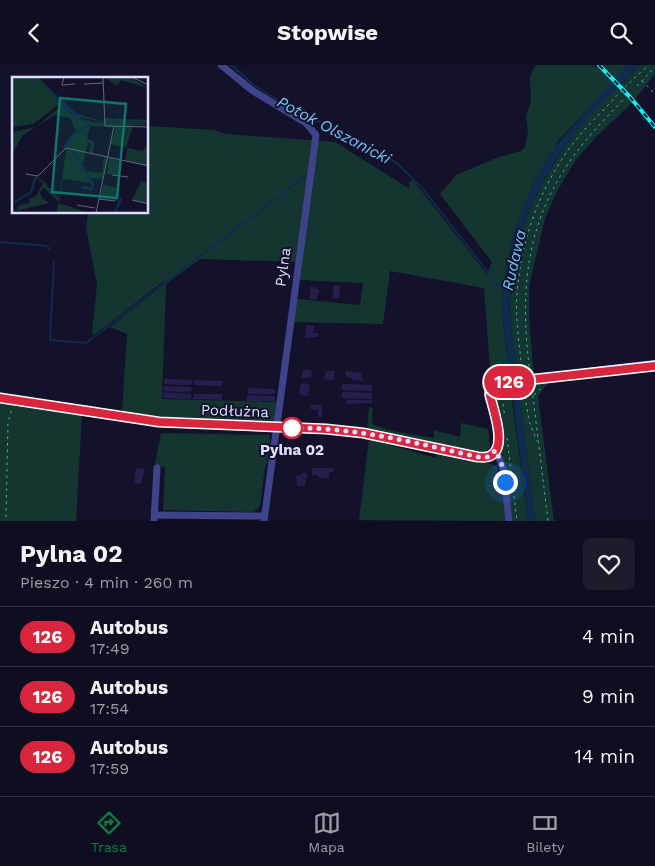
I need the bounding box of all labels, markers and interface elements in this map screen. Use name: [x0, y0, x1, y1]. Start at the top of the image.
icon: back: [20, 19, 48, 47]
icon: search: [607, 19, 635, 47]
text: Stopwise: [277, 20, 378, 45]
inset map: [12, 77, 149, 214]
water label: Potok Olszanicki: [274, 92, 395, 168]
water label: Rudawa: [498, 228, 530, 292]
street label: Pylna: [271, 246, 295, 288]
line badge: 126: [480, 366, 538, 398]
text: 126: [494, 371, 524, 392]
street label: Podłużna: [201, 401, 270, 421]
marker: Pylna 02: [281, 417, 303, 439]
place label: Pylna 02: [260, 441, 324, 459]
your location: [493, 470, 518, 495]
button: heart: [583, 538, 635, 590]
text: Pylna 02: [20, 540, 123, 568]
text: Pieszo · 4 min · 260 m: [20, 573, 193, 592]
text: Autobus: [90, 616, 168, 639]
text: 4 min: [582, 625, 635, 648]
text: 126: [33, 626, 62, 647]
text: 17:49: [90, 639, 130, 658]
text: Autobus: [90, 676, 168, 699]
text: 9 min: [582, 685, 635, 708]
text: 126: [33, 686, 62, 707]
text: 17:54: [90, 699, 129, 718]
text: Autobus: [90, 736, 168, 759]
text: 14 min: [575, 745, 635, 768]
text: 126: [33, 746, 62, 767]
text: 17:59: [90, 759, 129, 778]
tab: Trasa: [91, 809, 127, 855]
tab: Mapa: [308, 809, 345, 855]
tab: Bilety: [526, 809, 564, 855]

